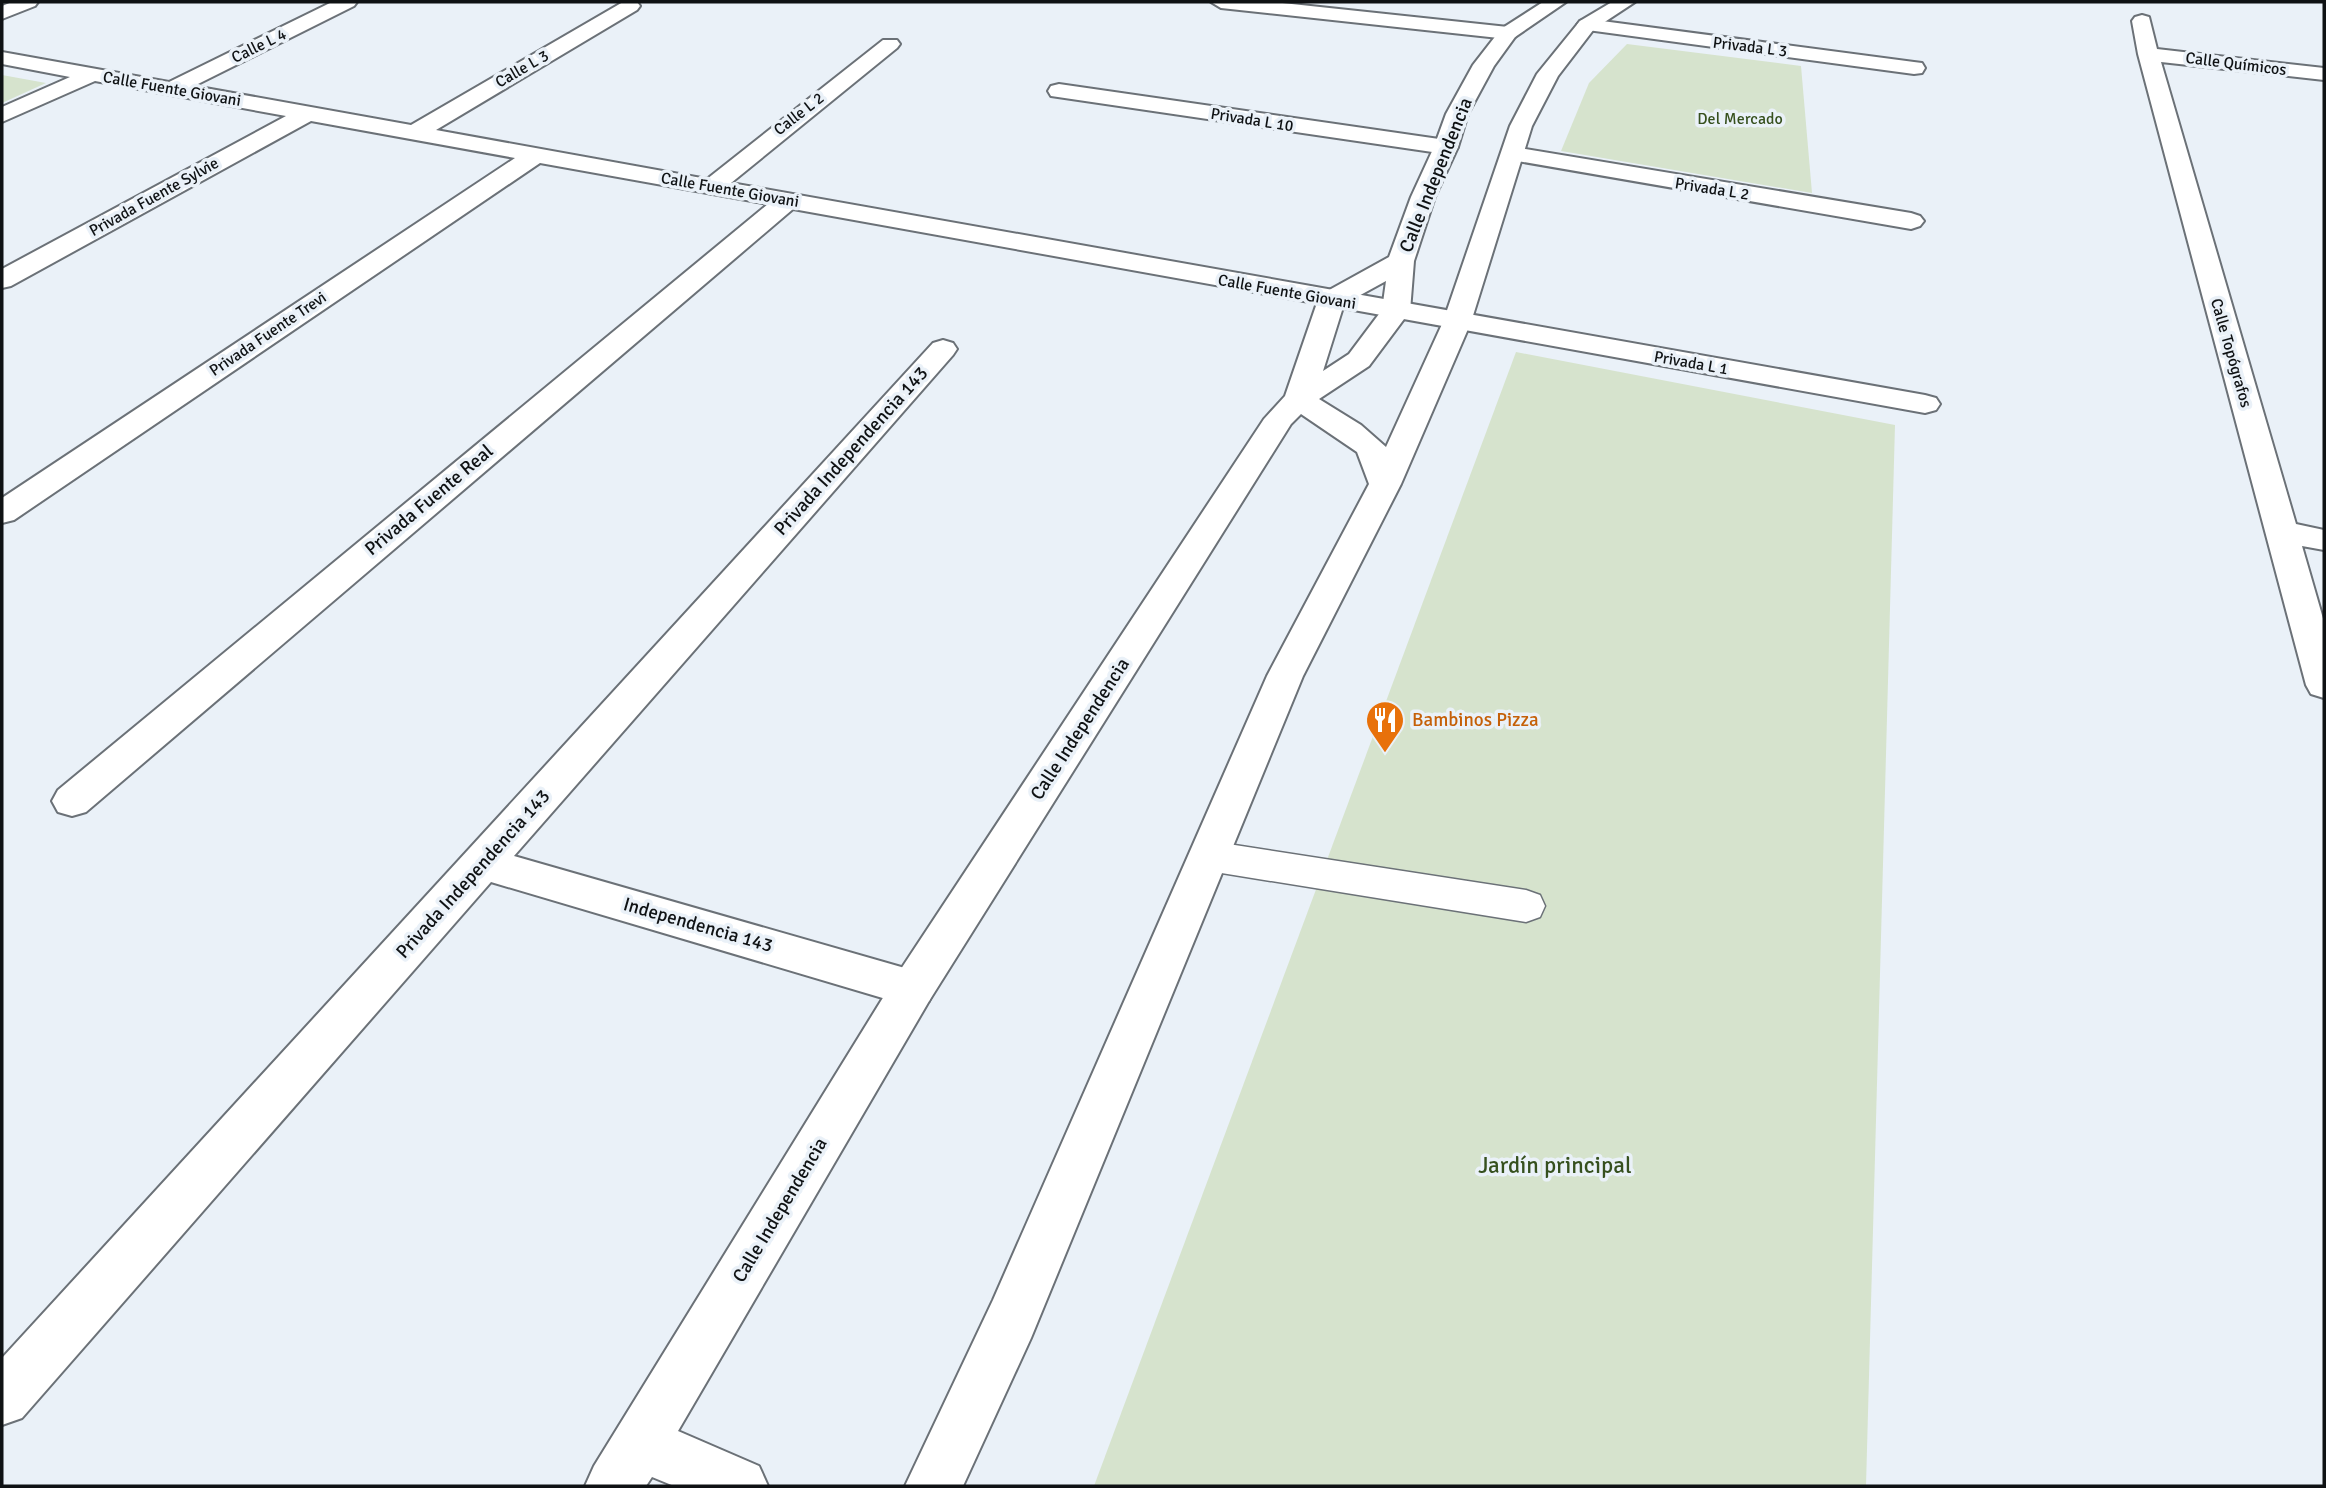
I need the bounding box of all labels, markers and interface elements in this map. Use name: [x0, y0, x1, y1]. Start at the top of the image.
street label: Calle L 4: [228, 24, 290, 68]
street label: Privada L 3: [1712, 33, 1788, 61]
street label: Calle L 3: [492, 46, 552, 92]
street label: Calle Químicos: [2184, 48, 2288, 80]
street label: Calle Fuente Giovani: [101, 67, 243, 111]
street label: Calle L 2: [770, 88, 828, 140]
street label: Calle Independencia: [1394, 94, 1478, 256]
street label: Privada L 10: [1209, 104, 1295, 136]
park label: Del Mercado: [1697, 109, 1783, 129]
street label: Privada Fuente Sylvie: [86, 153, 222, 241]
street label: Calle Fuente Giovani: [659, 168, 801, 212]
street label: Privada L 2: [1673, 173, 1751, 205]
street label: Calle Fuente Giovani: [1216, 270, 1358, 314]
street label: Privada Fuente Trevi: [206, 287, 330, 381]
street label: Calle Topógrafos: [2206, 296, 2256, 410]
street label: Privada L 1: [1652, 347, 1730, 379]
street label: Privada Independencia 143: [769, 362, 933, 540]
street label: Privada Fuente Real: [360, 439, 498, 561]
street label: Calle Independencia: [1025, 653, 1135, 805]
restaurant icon: Bambinos Pizza: [1364, 699, 1406, 754]
place label: Bambinos Pizza: [1412, 708, 1539, 732]
street label: Privada Independencia 143: [391, 785, 555, 963]
street label: Independencia 143: [621, 892, 775, 958]
street label: Calle Independencia: [727, 1133, 833, 1287]
park label: Jardín principal: [1478, 1151, 1632, 1180]

